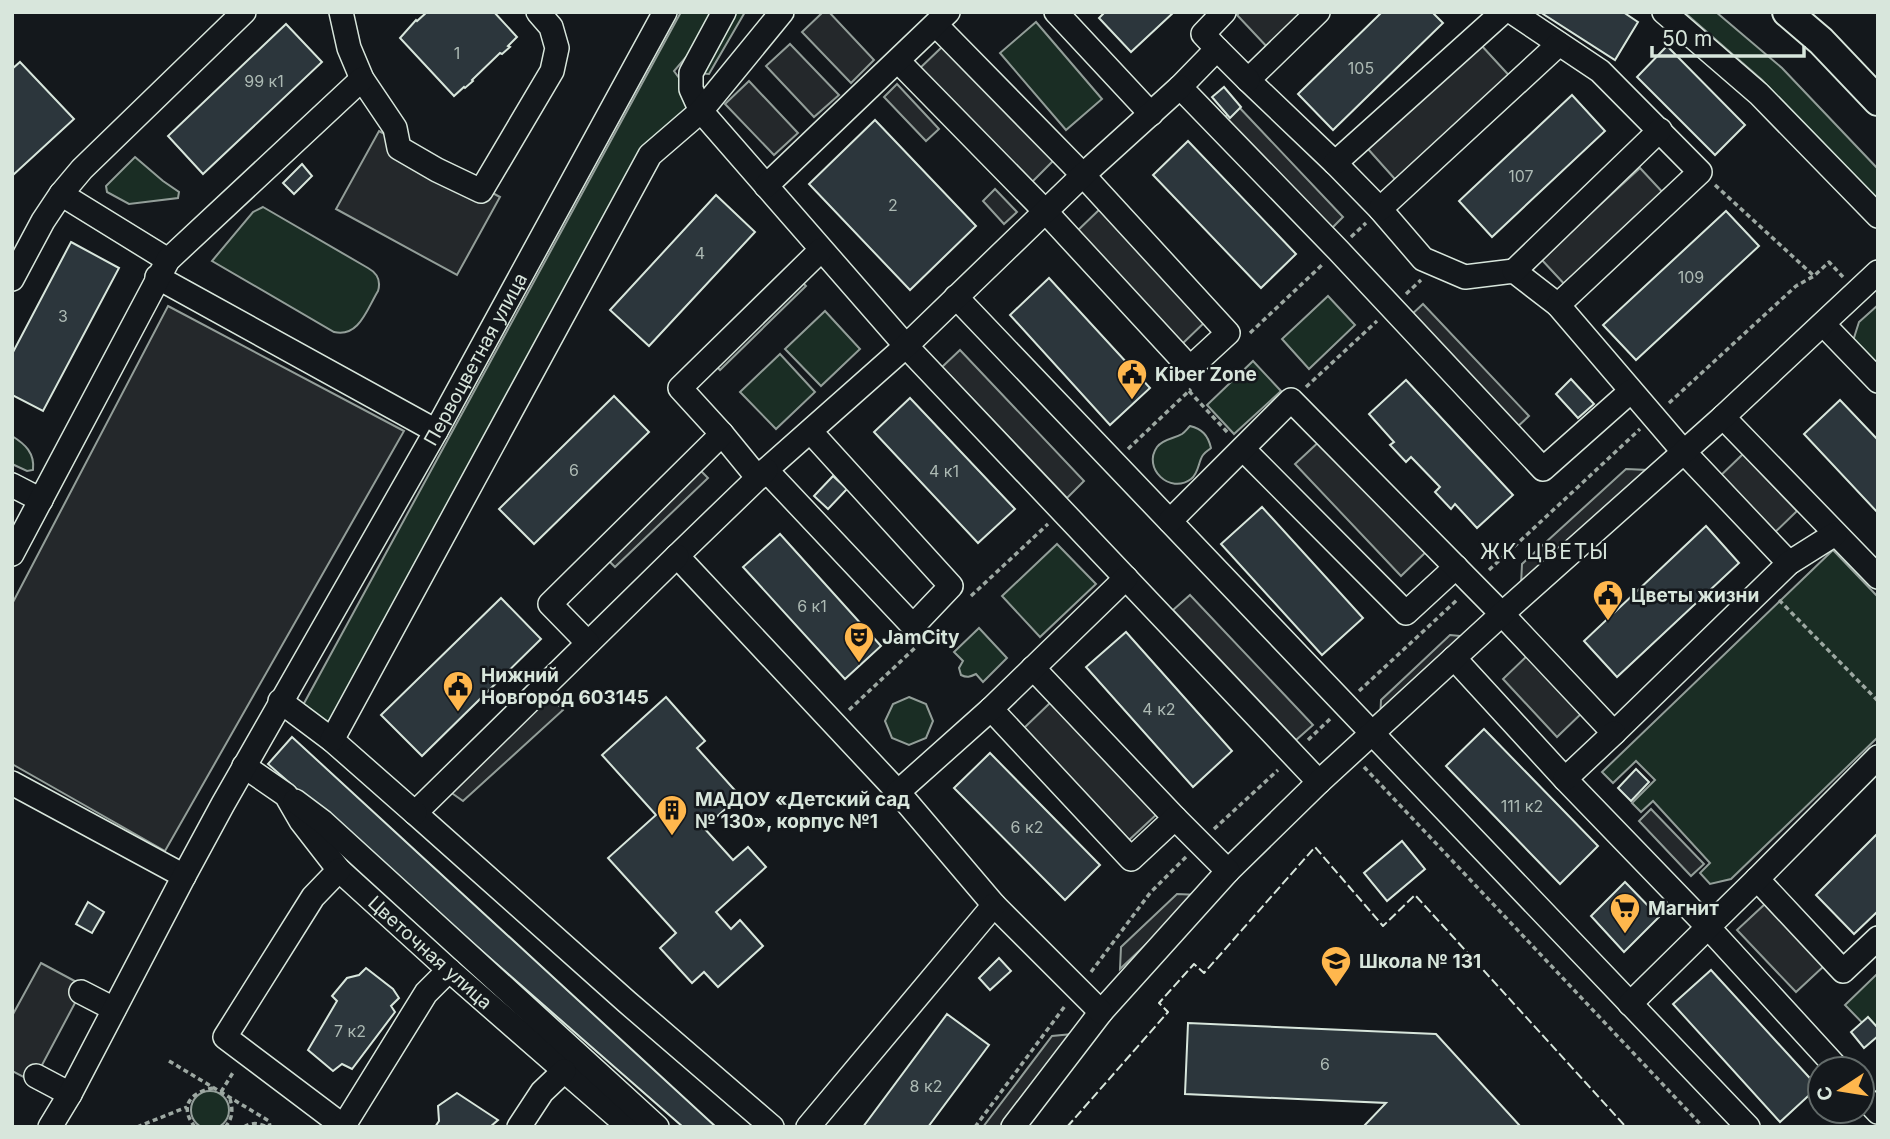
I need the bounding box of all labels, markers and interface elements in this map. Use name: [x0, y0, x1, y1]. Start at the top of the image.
scale bar: [1652, 14, 1804, 58]
text: 50 m: [1662, 26, 1712, 51]
house number: 1: [454, 43, 460, 63]
house number: 105: [1348, 58, 1374, 78]
house number: 99 к1: [244, 71, 284, 91]
house number: 107: [1508, 166, 1534, 186]
house number: 2: [888, 195, 898, 215]
house number: 4: [695, 243, 705, 263]
house number: 109: [1678, 267, 1704, 287]
street label: Первоцветная улица: [419, 269, 532, 450]
house number: 3: [58, 306, 68, 326]
public building icon: Kiber Zone: [1115, 357, 1149, 401]
place label: Kiber Zone: [1155, 363, 1257, 386]
house number: 6: [569, 460, 579, 480]
house number: 4 к1: [929, 461, 959, 481]
district label: ЖК ЦВЕТЫ: [1480, 539, 1610, 564]
public building icon: Цветы жизни: [1591, 578, 1625, 622]
place label: Цветы жизни: [1631, 584, 1759, 607]
house number: 6 к1: [797, 596, 827, 616]
theatre icon: JamCity: [842, 620, 876, 664]
place label: JamCity: [882, 626, 960, 649]
place label: Нижний Новгород 603145: [481, 664, 649, 709]
public building icon: Нижний Новгород 603145: [441, 669, 475, 713]
house number: 4 к2: [1142, 699, 1176, 719]
place label: МАДОУ «Детский сад № 130», корпус №1: [695, 788, 910, 833]
building icon: МАДОУ «Детский сад № 130», корпус №1: [655, 793, 689, 837]
house number: 111 к2: [1501, 796, 1543, 816]
house number: 6 к2: [1011, 817, 1043, 837]
street label: Цветочная улица: [363, 891, 497, 1014]
supermarket icon: Магнит: [1608, 891, 1642, 935]
place label: Магнит: [1648, 897, 1719, 920]
school or university icon: Школа № 131: [1319, 944, 1353, 988]
place label: Школа № 131: [1359, 950, 1481, 973]
house number: 7 к2: [334, 1021, 366, 1041]
house number: 6: [1320, 1054, 1330, 1074]
north arrow: [1806, 1055, 1876, 1125]
house number: 8 к2: [910, 1076, 942, 1096]
text: С: [1812, 1084, 1838, 1103]

